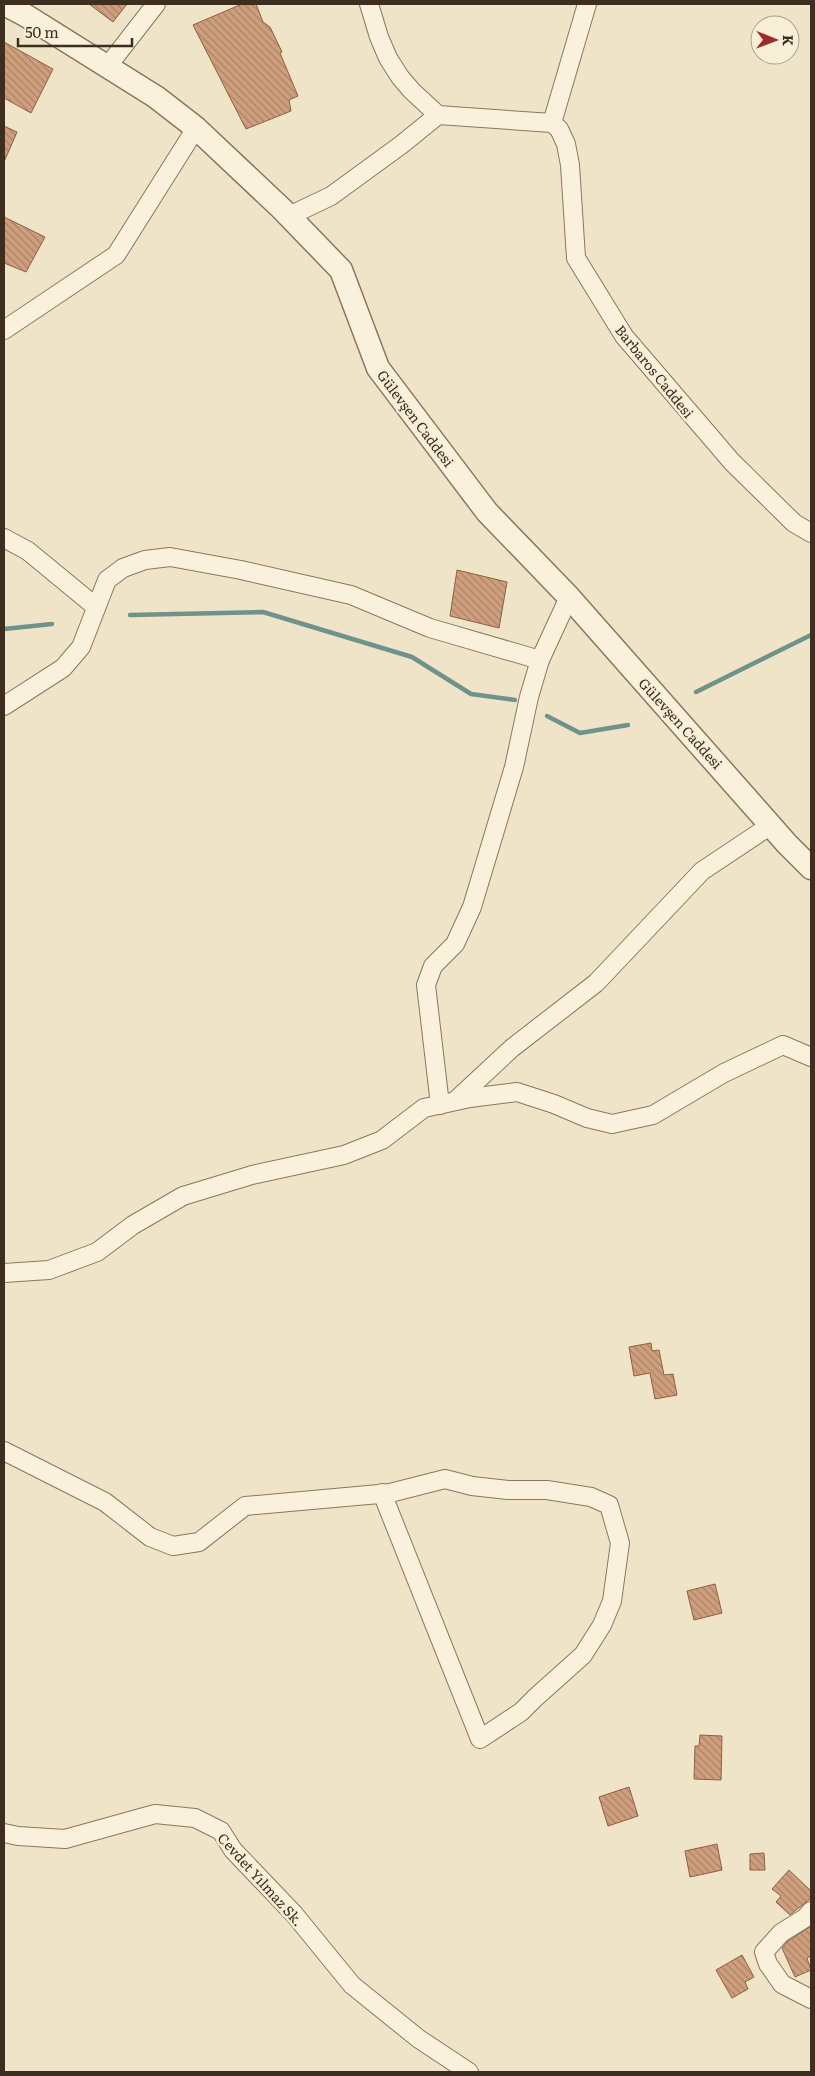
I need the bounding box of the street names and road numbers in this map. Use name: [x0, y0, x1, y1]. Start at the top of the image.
street label: Barbaros Caddesi: [611, 320, 699, 422]
street label: Gülevşen Caddesi: [373, 365, 459, 471]
street label: Gülevşen Caddesi: [635, 673, 728, 773]
street label: Cevdet Yılmaz Sk.: [214, 1828, 308, 1930]

